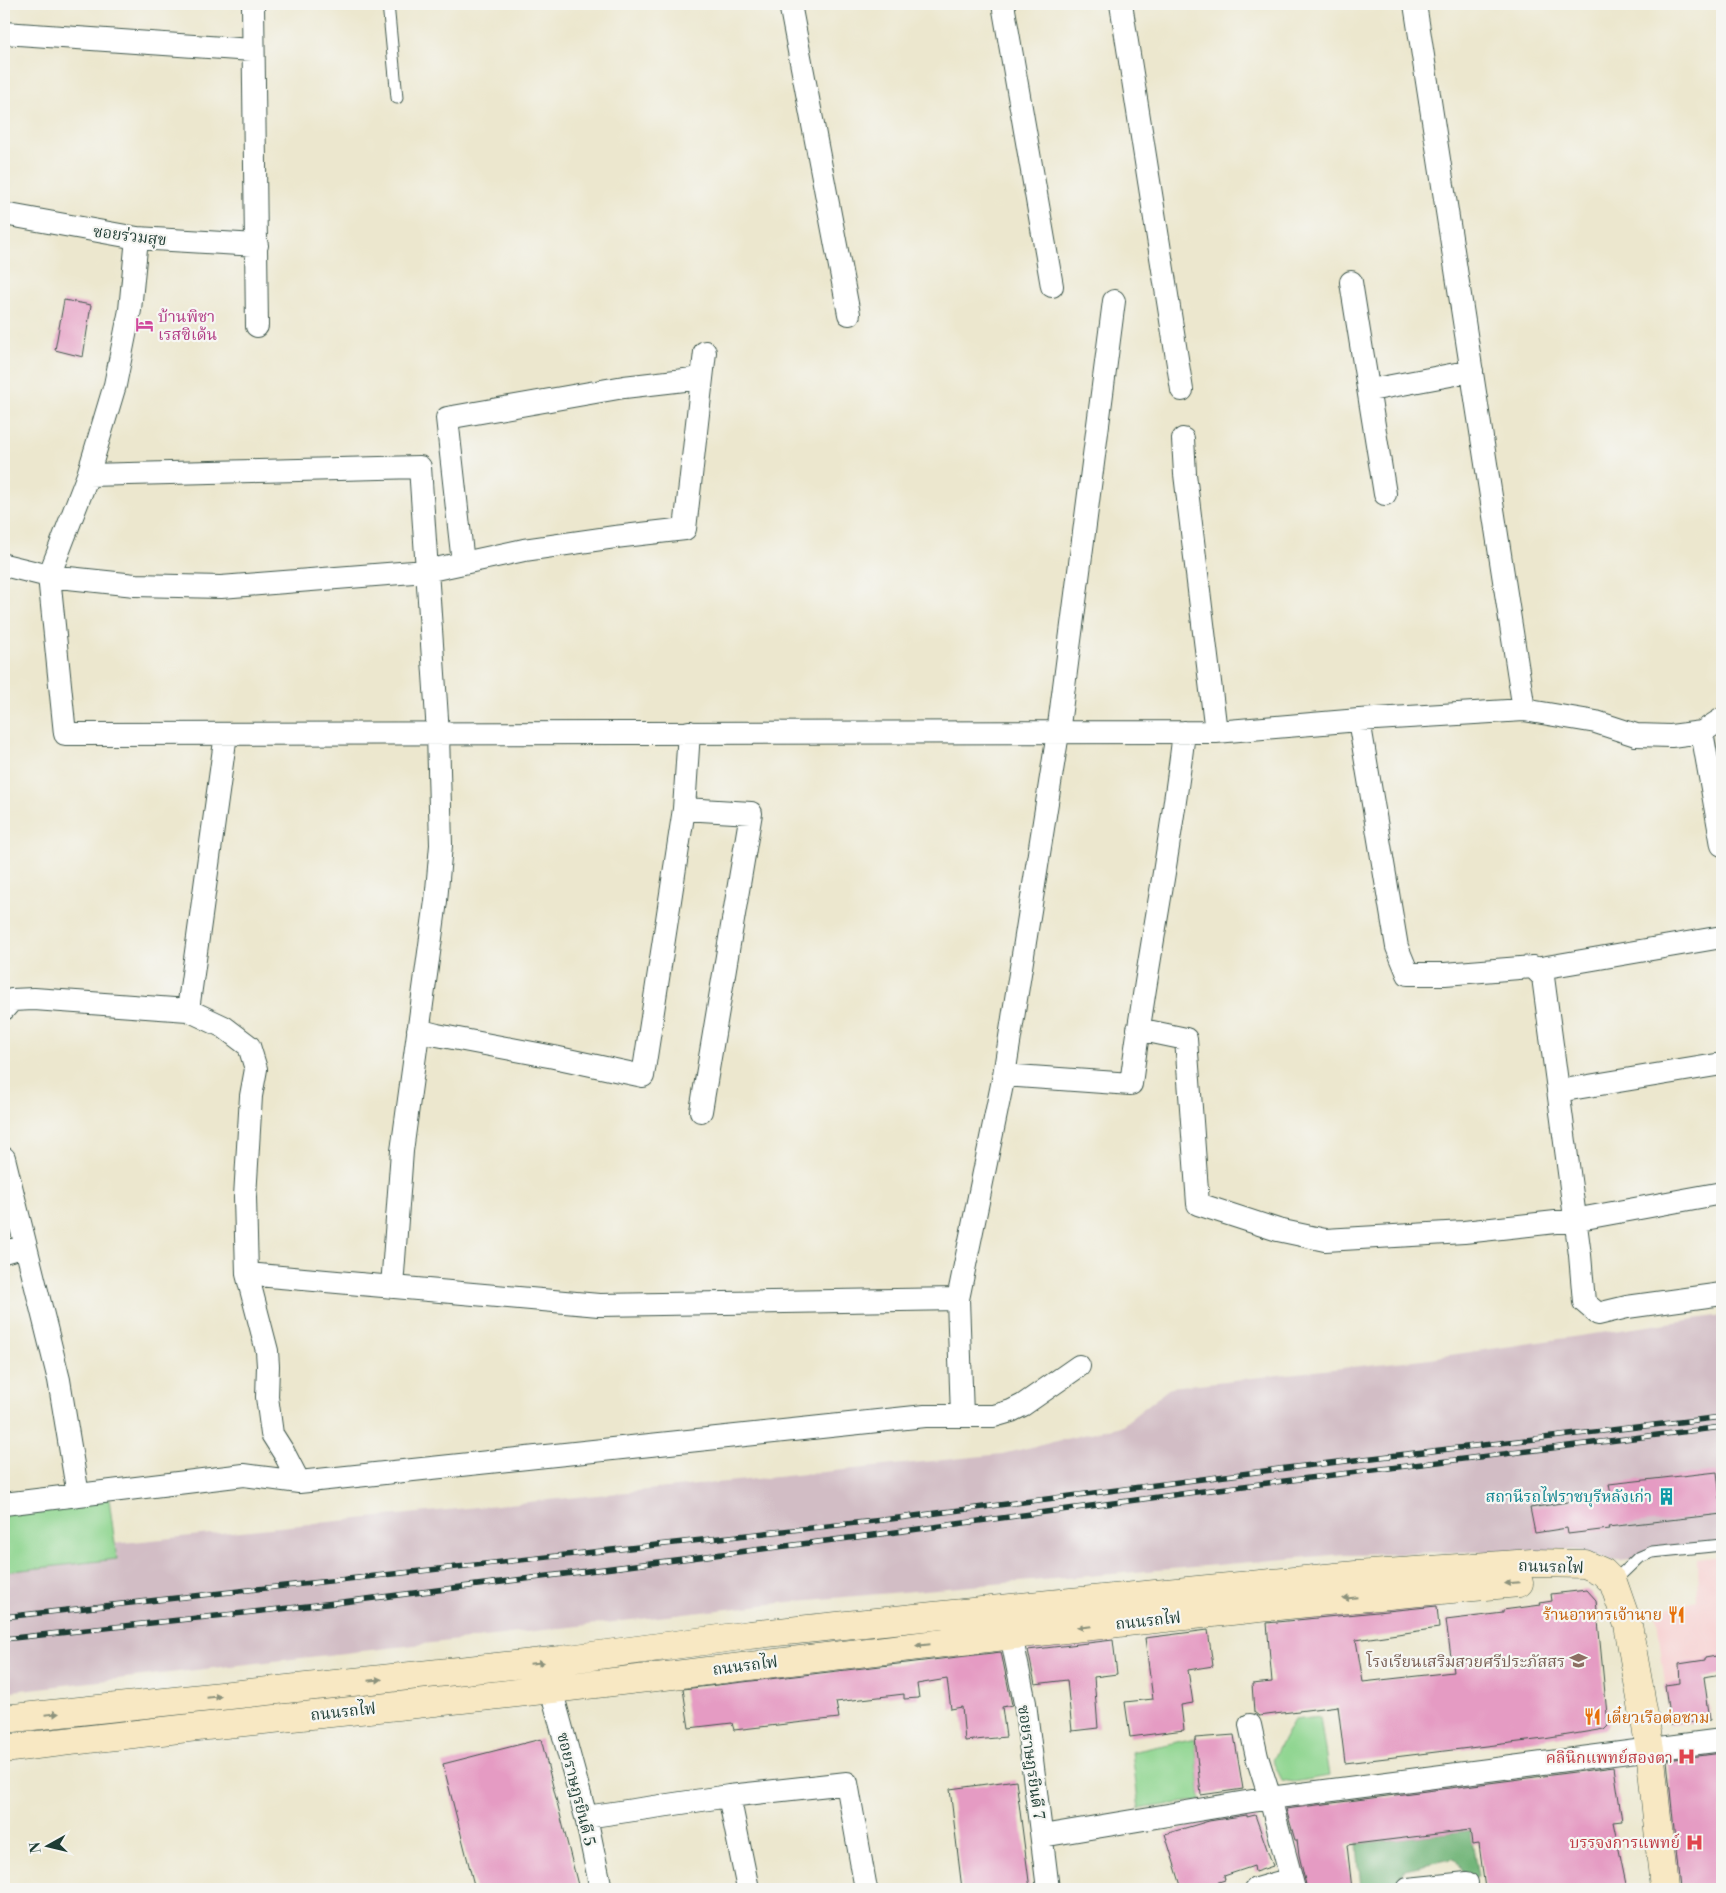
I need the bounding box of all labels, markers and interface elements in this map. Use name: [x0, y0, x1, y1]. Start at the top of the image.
street label: ซอยร่วมสุข: [92, 222, 168, 251]
place label: บ้านพิชา เรสซิเด้น: [158, 307, 217, 345]
hotel icon: บ้านพิชา เรสซิเด้น: [134, 315, 154, 335]
place label: สถานีรถไฟราชบุรีหลังเก่า: [1485, 1486, 1652, 1508]
building icon: สถานีรถไฟราชบุรีหลังเก่า: [1656, 1486, 1676, 1506]
street label: ถนนรถไฟ: [1518, 1555, 1584, 1578]
one-way arrow: [1503, 1579, 1519, 1587]
one-way arrow: [1342, 1594, 1358, 1602]
restaurant icon: ร้านอาหารเจ้านาย: [1666, 1604, 1686, 1624]
place label: ร้านอาหารเจ้านาย: [1543, 1605, 1662, 1625]
street label: ถนนรถไฟ: [1114, 1607, 1182, 1634]
one-way arrow: [1076, 1623, 1092, 1631]
one-way arrow: [914, 1641, 930, 1649]
street label: ถนนรถไฟ: [711, 1651, 779, 1680]
place label: โรงเรียนเสริมสวยศรีประภัสสร: [1365, 1651, 1565, 1672]
school or university icon: โรงเรียนเสริมสวยศรีประภัสสร: [1569, 1651, 1589, 1671]
one-way arrow: [529, 1659, 545, 1667]
one-way arrow: [368, 1676, 384, 1684]
one-way arrow: [206, 1693, 222, 1701]
street label: ถนนรถไฟ: [309, 1698, 377, 1725]
street label: ซอยราษฎรยินดี 7: [1013, 1704, 1049, 1821]
place label: เตี๋ยวเรือต่อชาม: [1606, 1706, 1709, 1728]
restaurant icon: เตี๋ยวเรือต่อชาม: [1582, 1707, 1602, 1727]
one-way arrow: [45, 1710, 61, 1718]
street label: ซอยราษฎรยินดี 5: [552, 1730, 600, 1848]
hospital icon: คลินิกแพทย์สองตา: [1677, 1747, 1697, 1767]
place label: คลินิกแพทย์สองตา: [1546, 1748, 1673, 1768]
north arrow: [22, 1820, 72, 1870]
hospital icon: บรรจงการแพทย์: [1684, 1832, 1704, 1852]
place label: บรรจงการแพทย์: [1569, 1833, 1680, 1853]
text: N: [26, 1841, 46, 1854]

